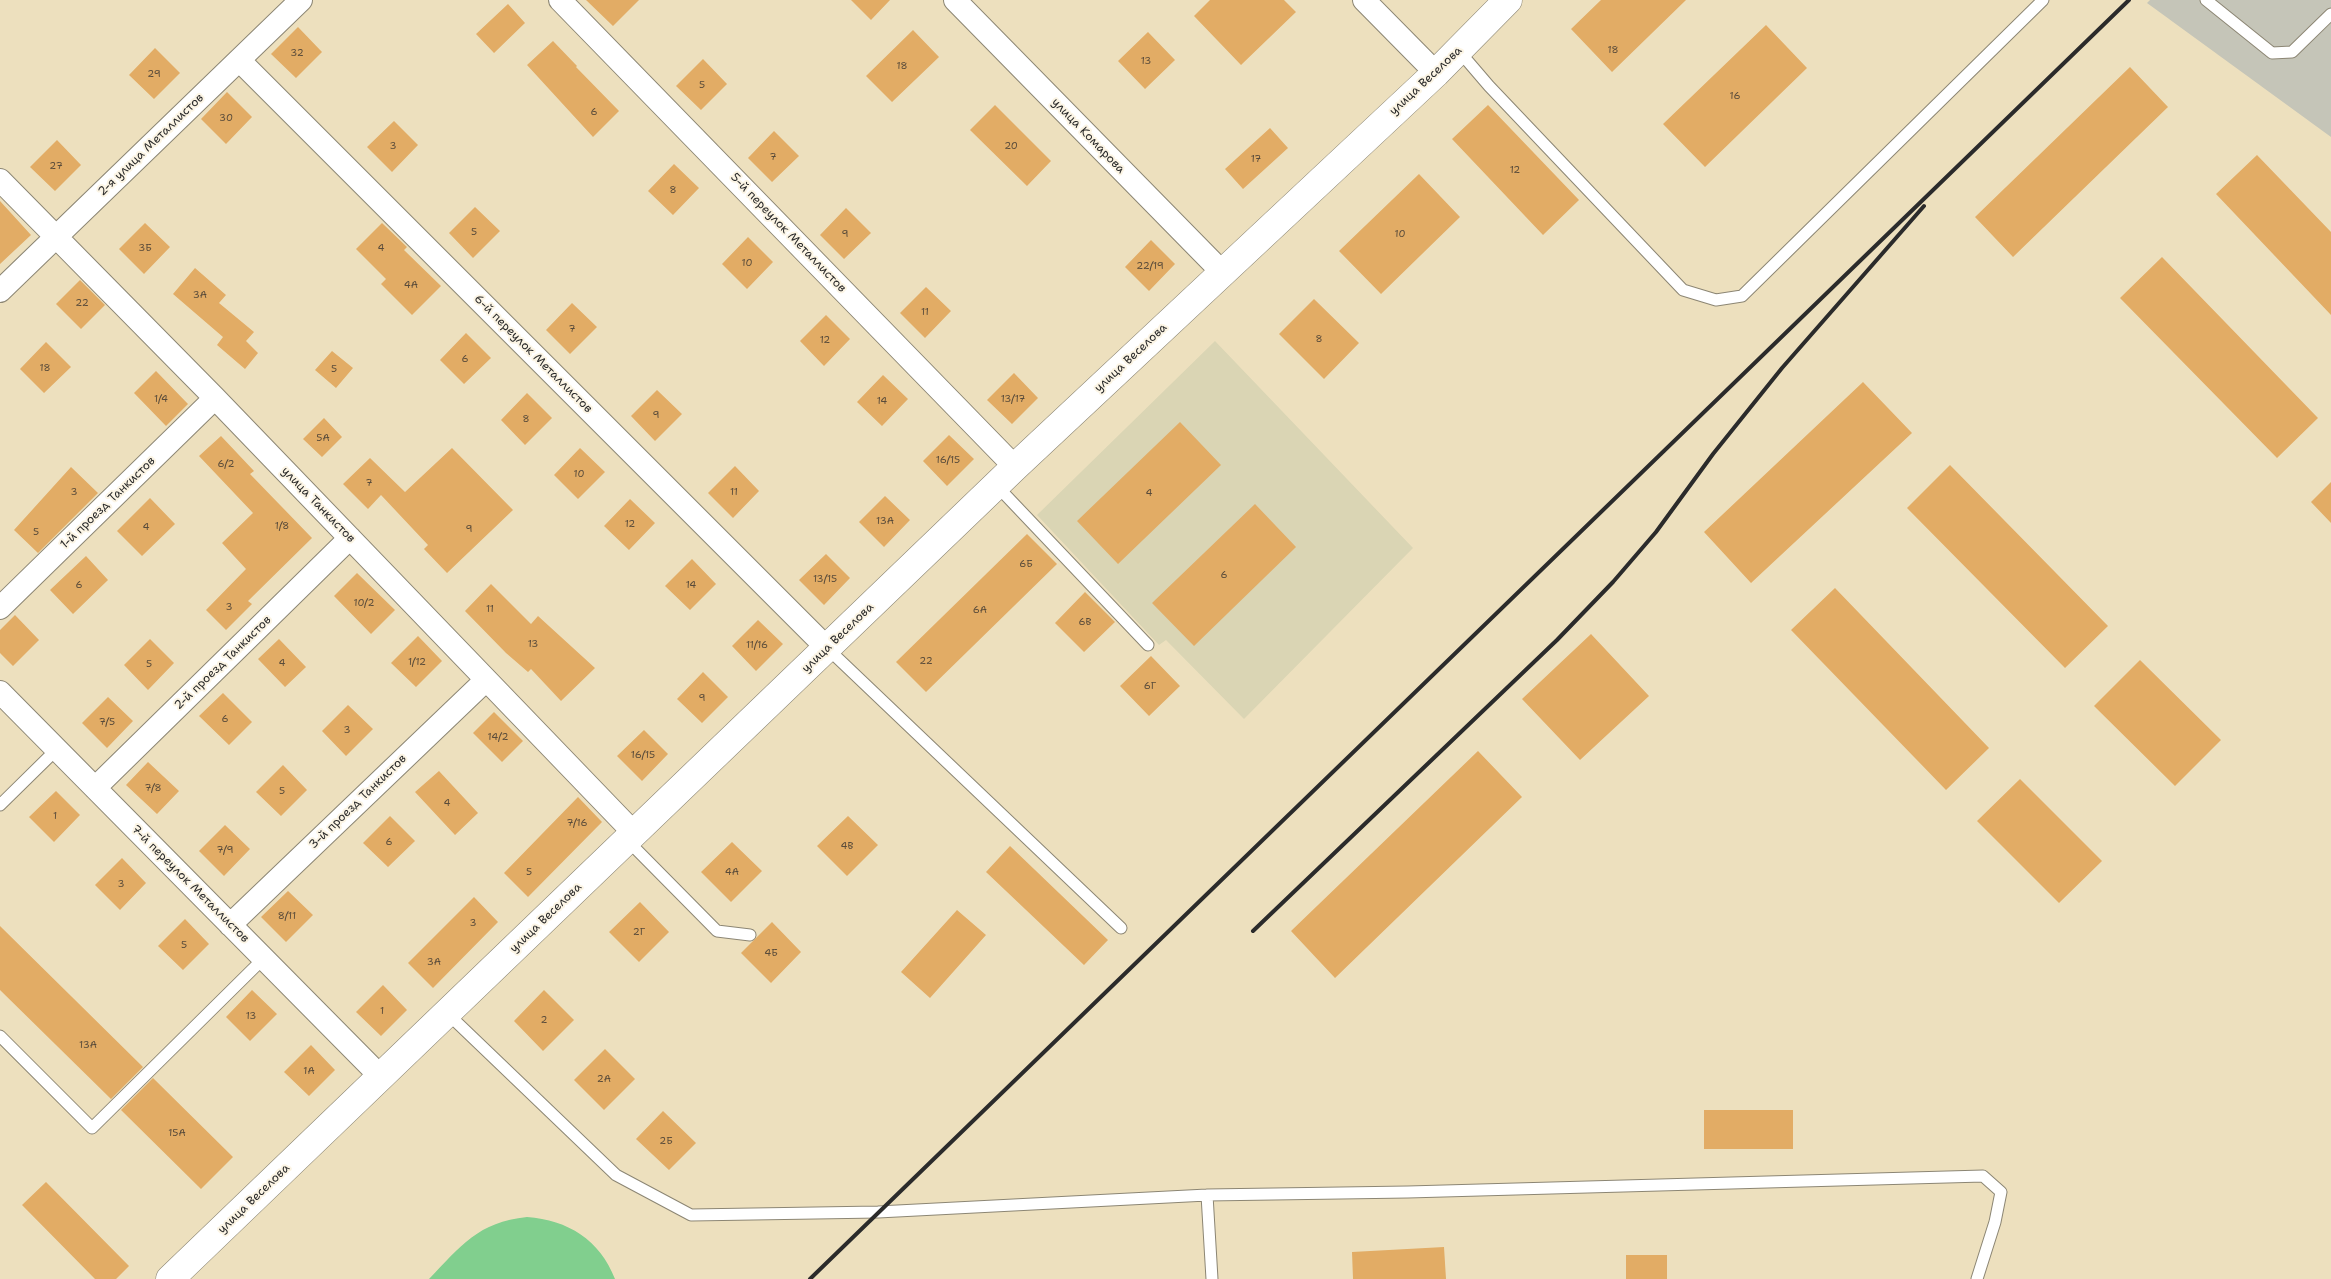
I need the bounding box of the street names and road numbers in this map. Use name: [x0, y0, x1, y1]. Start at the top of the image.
street label: улица Веселова: [1387, 44, 1465, 118]
street label: 2-я улица Металлистов: [95, 91, 207, 199]
street label: улица Комарова: [1048, 95, 1128, 177]
street label: 5-й переулок Металлистов: [727, 170, 849, 296]
street label: 6-й переулок Металлистов: [471, 292, 595, 416]
street label: улица Веселова: [1092, 321, 1170, 395]
street label: 1-й проезд Танкистов: [58, 454, 158, 552]
street label: улица Танкистов: [278, 464, 358, 546]
street label: улица Веселова: [799, 600, 877, 676]
street label: 2-й проезд Танкистов: [172, 613, 274, 713]
street label: 3-й проезд Танкистов: [306, 752, 410, 852]
street label: 7-й переулок Металлистов: [128, 822, 252, 946]
street label: улица Веселова: [507, 880, 585, 956]
street label: улица Веселова: [215, 1161, 293, 1237]

